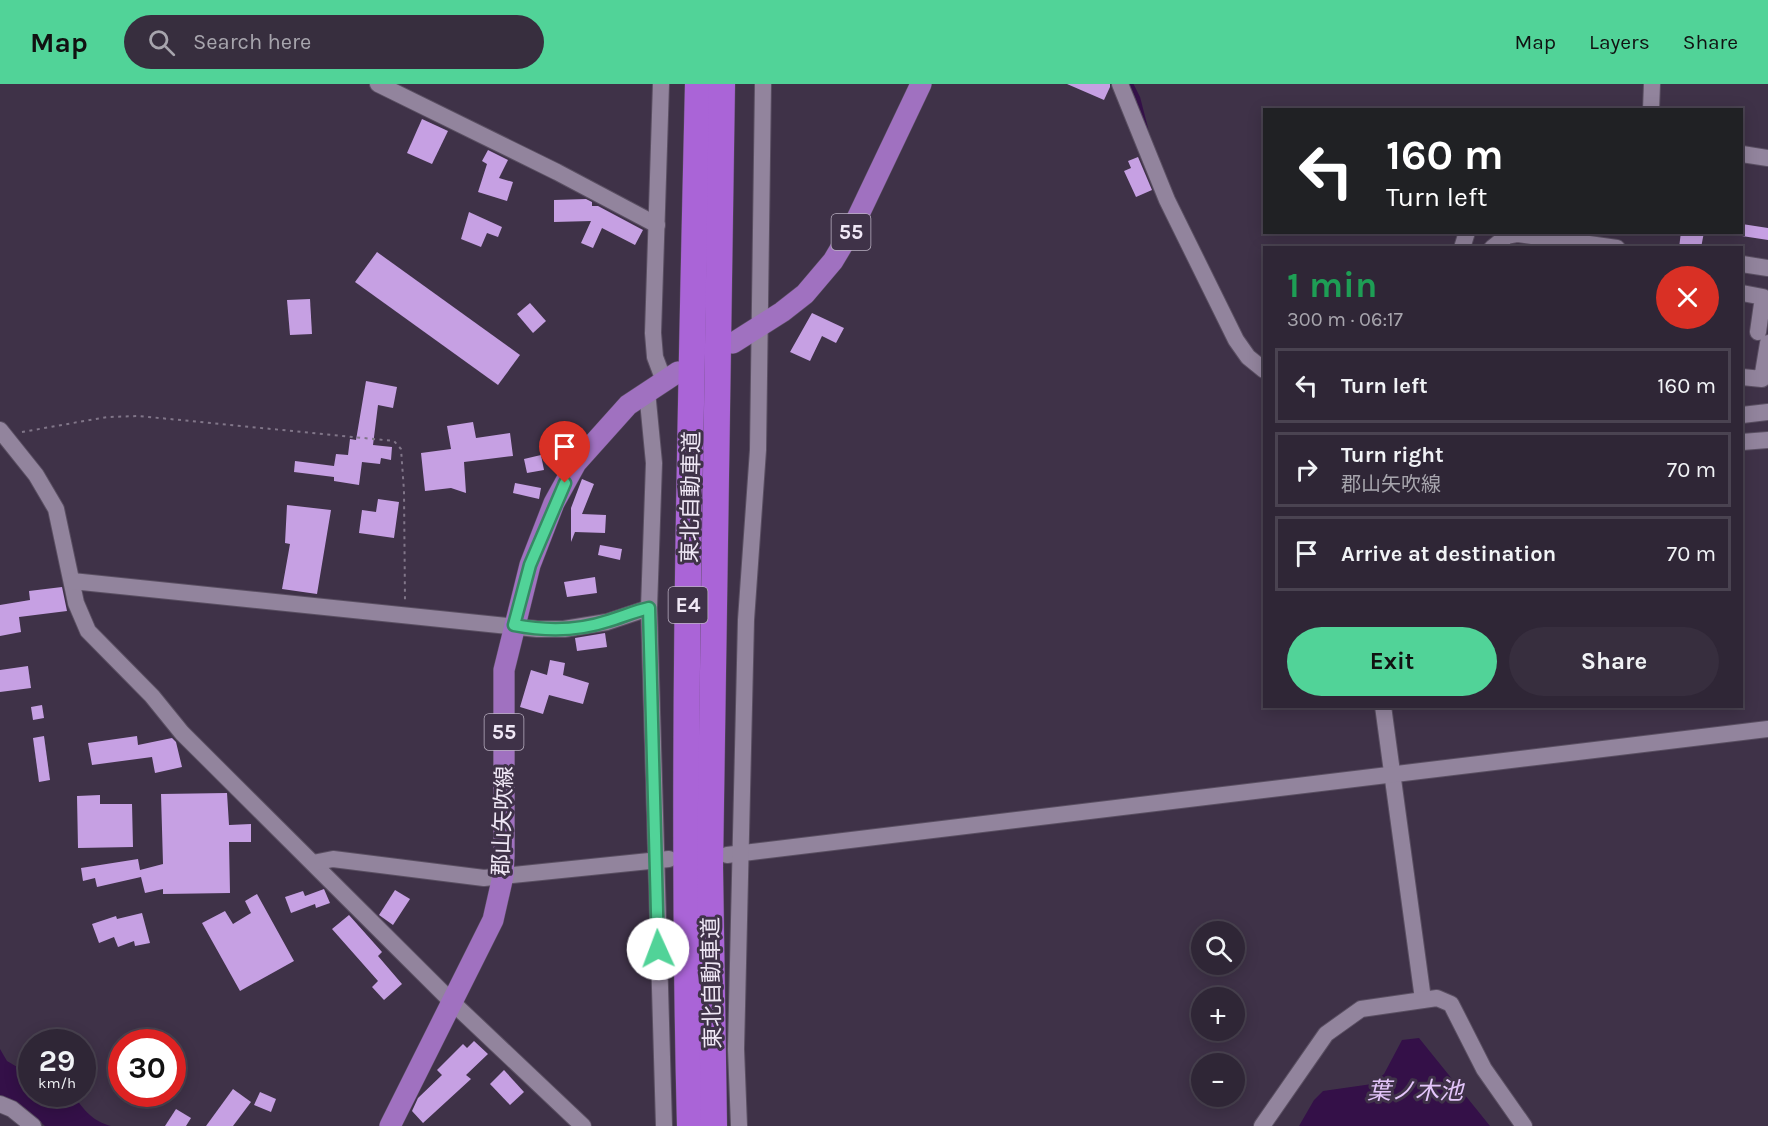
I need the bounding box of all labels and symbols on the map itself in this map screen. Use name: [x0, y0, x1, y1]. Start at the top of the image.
road number: 55: [832, 214, 870, 250]
pin: [539, 421, 590, 483]
street label: 東北自動車道: [677, 431, 705, 563]
road number: E4: [668, 587, 708, 623]
road number: 55: [484, 714, 524, 750]
street label: 郡山矢吹線: [488, 766, 518, 876]
position arrow: [626, 917, 690, 981]
street label: 東北自動車道: [698, 917, 726, 1049]
speed limit sign: 30: [108, 1029, 186, 1107]
water label: 葉ノ木池: [1367, 1077, 1465, 1105]

